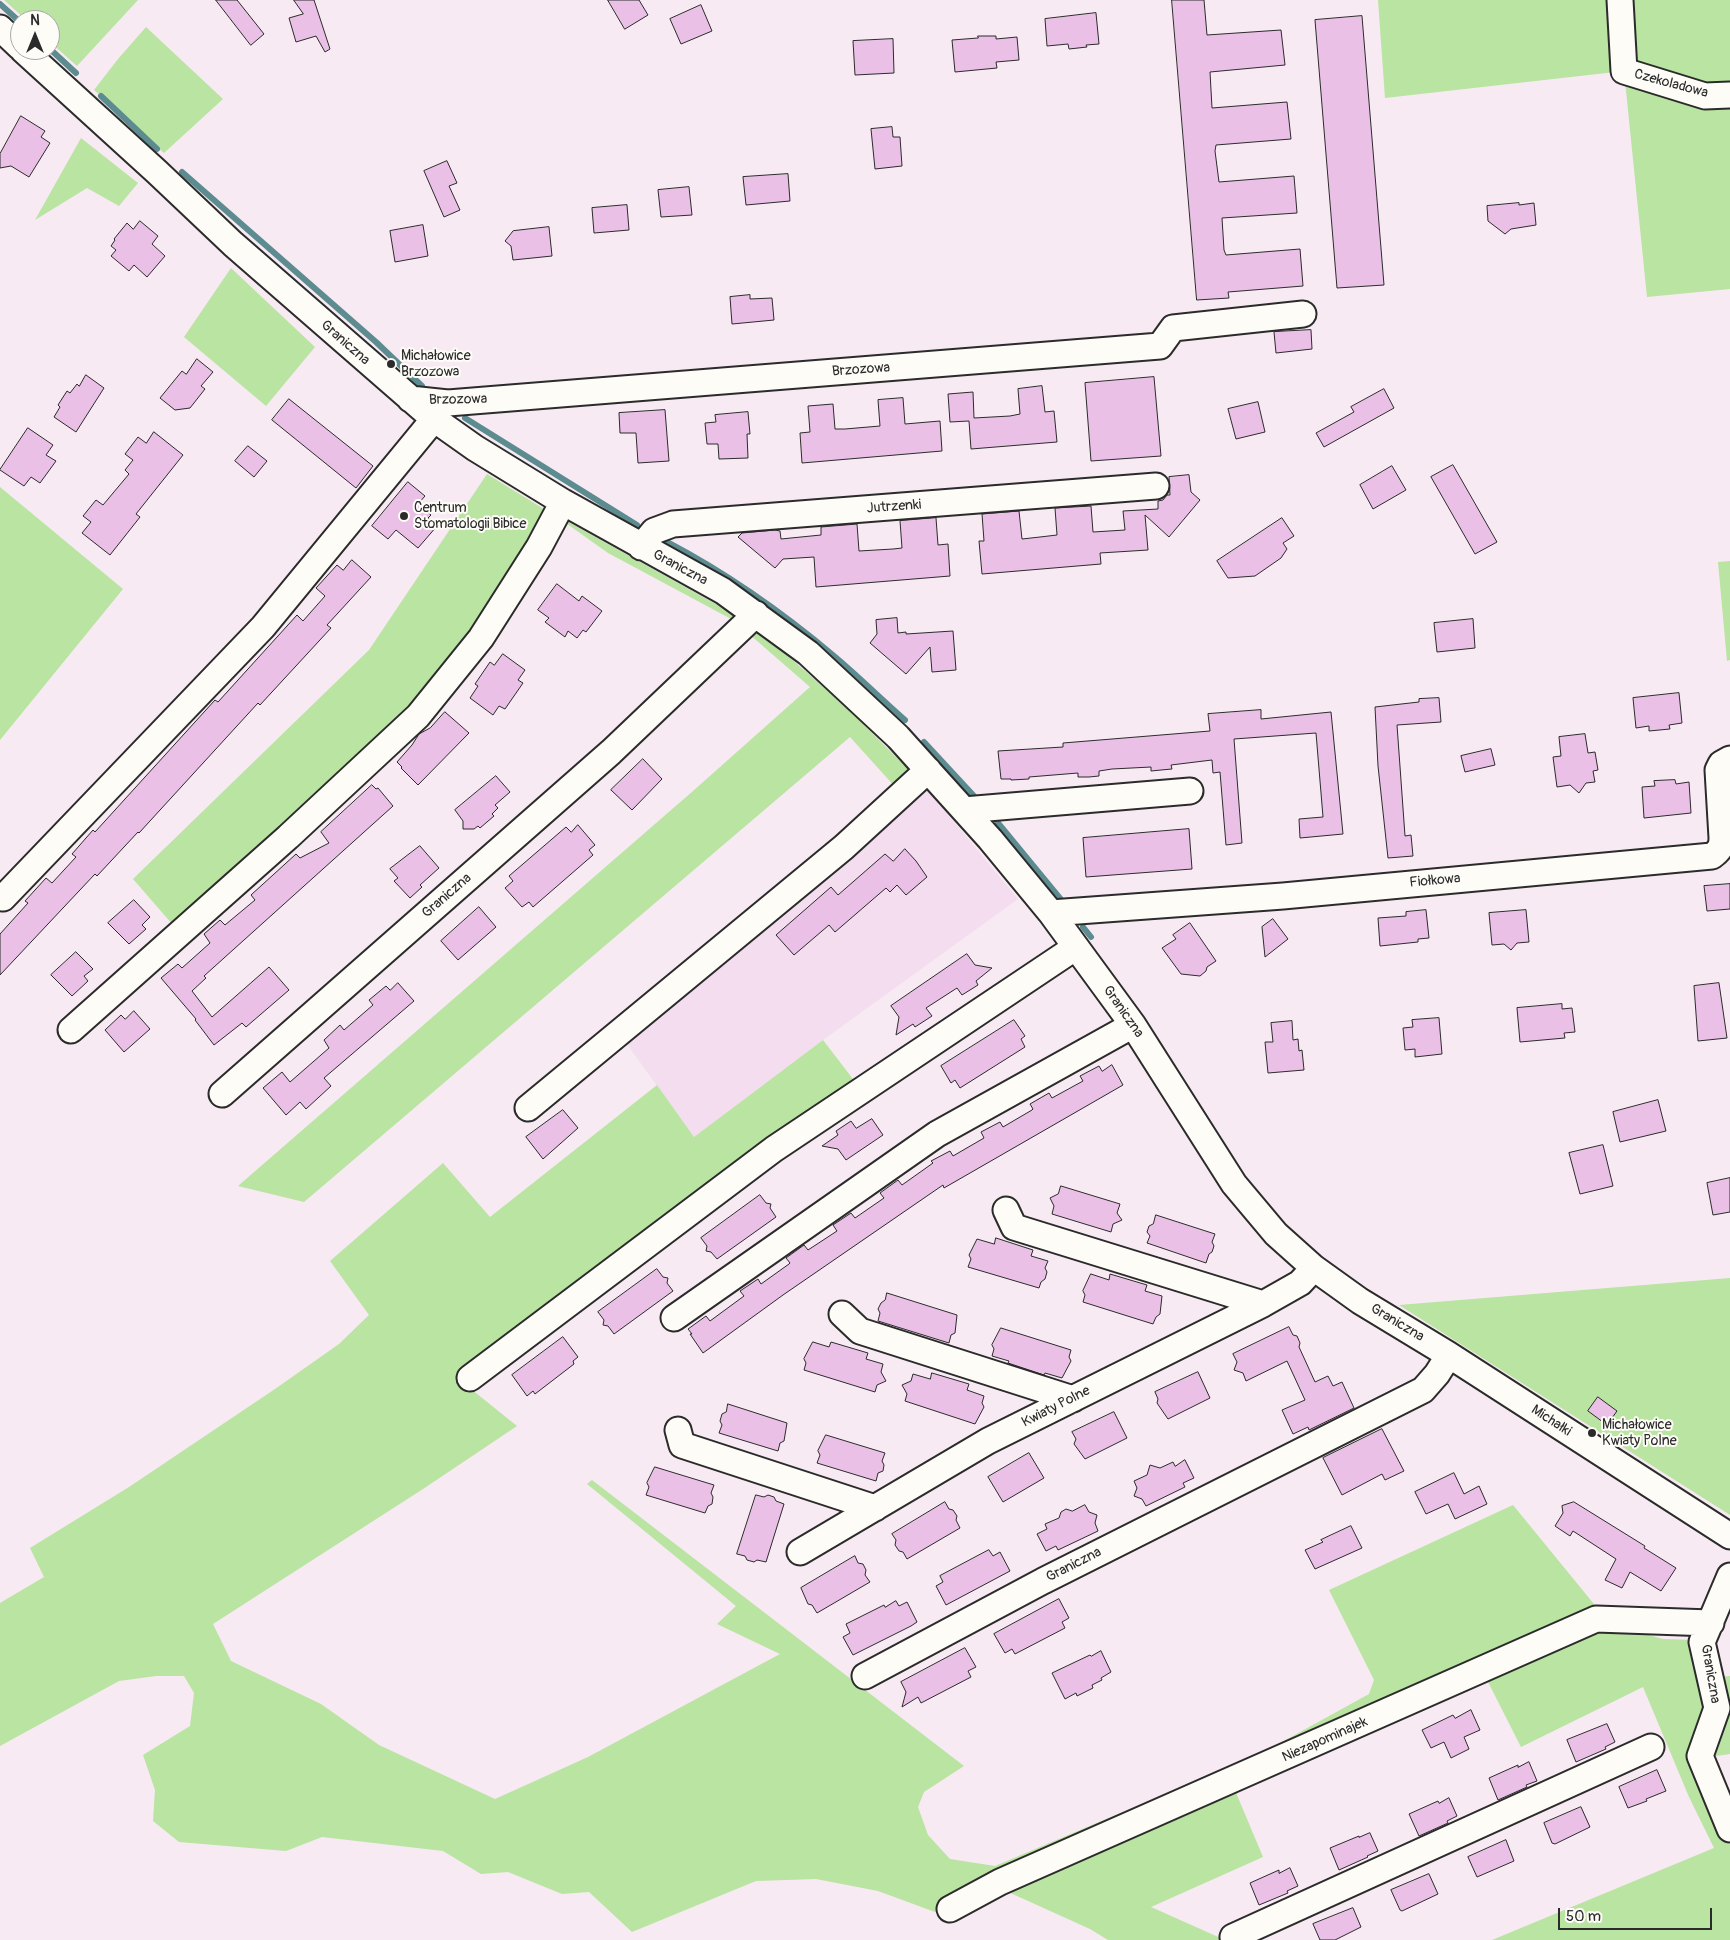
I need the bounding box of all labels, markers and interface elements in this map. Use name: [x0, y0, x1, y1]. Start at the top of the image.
north arrow: [10, 10, 60, 60]
text: N: [30, 12, 40, 29]
street label: Czekoladowa: [1632, 66, 1710, 102]
street label: Graniczna: [317, 317, 373, 369]
place label: Michałowice Brzozowa: [401, 348, 471, 381]
marker: Michałowice Brzozowa: [385, 358, 397, 370]
street label: Brzozowa: [831, 360, 891, 380]
street label: Brzozowa: [429, 391, 487, 409]
street label: Jutrzenki: [866, 497, 922, 517]
place label: Centrum Stomatologii Bibice: [414, 500, 526, 532]
marker: Centrum Stomatologii Bibice: [398, 510, 410, 522]
street label: Graniczna: [650, 547, 710, 589]
street label: Graniczna: [419, 870, 475, 922]
street label: Fiołkowa: [1409, 870, 1461, 892]
street label: Graniczna: [1099, 983, 1147, 1041]
street label: Graniczna: [1367, 1300, 1427, 1346]
street label: Kwiaty Polne: [1019, 1383, 1093, 1431]
street label: Michałki: [1528, 1402, 1574, 1440]
place label: Michałowice Kwiaty Polne: [1602, 1417, 1677, 1450]
marker: Michałowice Kwiaty Polne: [1586, 1427, 1598, 1439]
street label: Graniczna: [1044, 1544, 1104, 1586]
street label: Graniczna: [1697, 1643, 1723, 1705]
street label: Niezapominajek: [1280, 1714, 1370, 1766]
scale bar: [1560, 1898, 1714, 1930]
text: 50 m: [1566, 1907, 1601, 1926]

